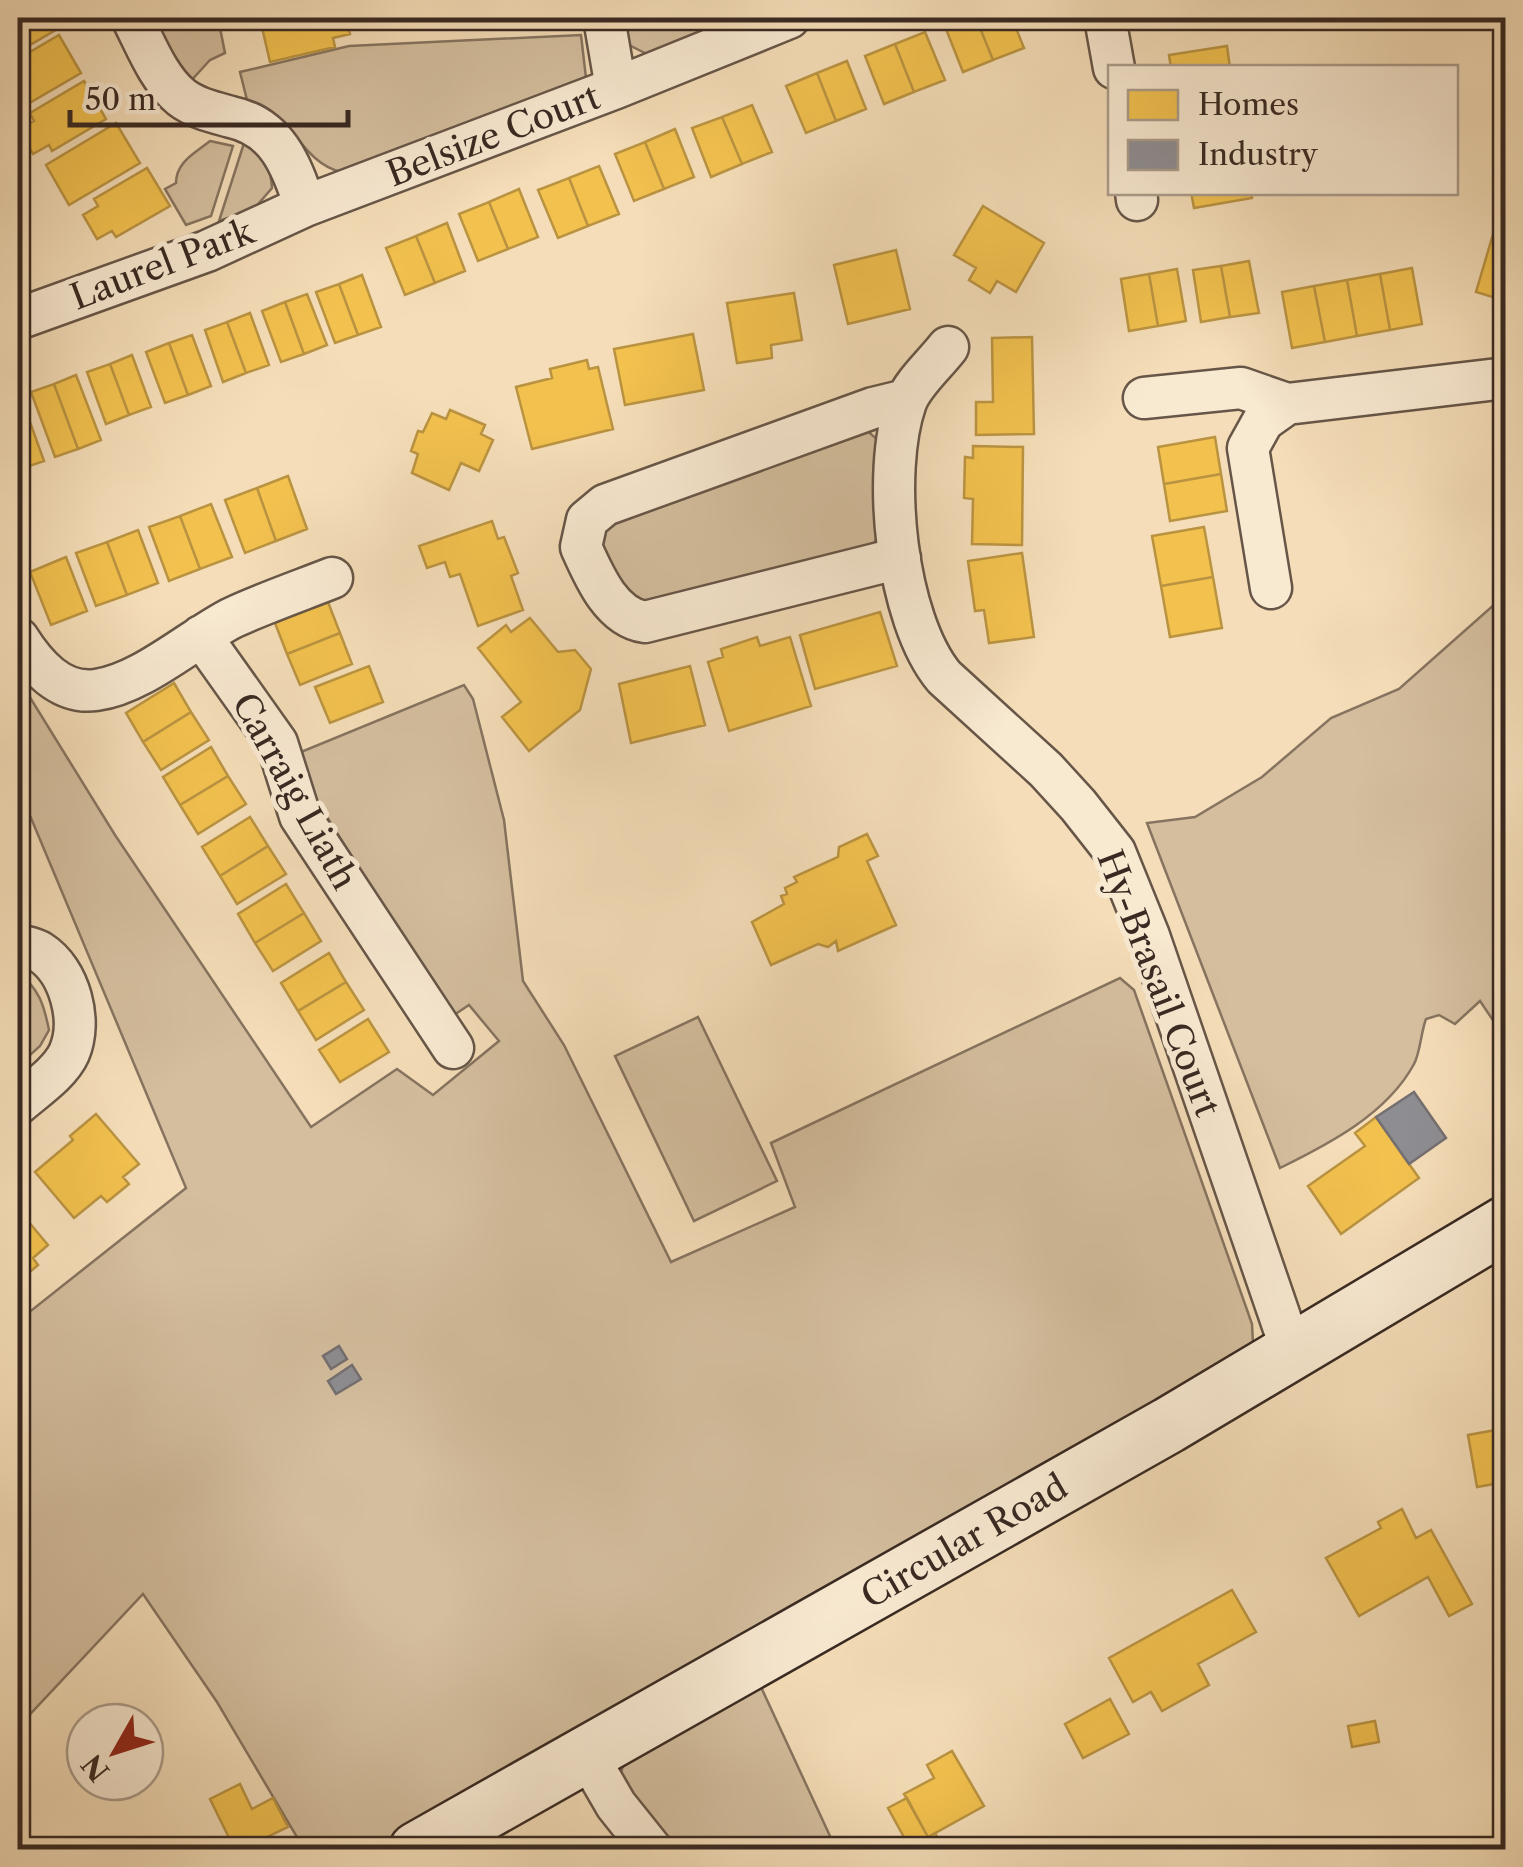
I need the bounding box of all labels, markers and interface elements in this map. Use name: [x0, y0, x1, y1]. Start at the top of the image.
scale bar: [70, 65, 348, 127]
legend: [1108, 65, 1458, 195]
street label: Belsize Court: [381, 74, 606, 195]
text: 50 m: [85, 81, 156, 118]
text: Homes: [1198, 86, 1299, 123]
text: Industry: [1198, 136, 1318, 173]
street label: Laurel Park: [64, 209, 261, 319]
street label: Carraig Liath: [223, 685, 367, 897]
street label: Hy-Brasail Court: [1088, 844, 1230, 1123]
street label: Circular Road: [853, 1465, 1075, 1617]
north arrow: [65, 1702, 165, 1802]
text: N: [75, 1748, 116, 1788]

